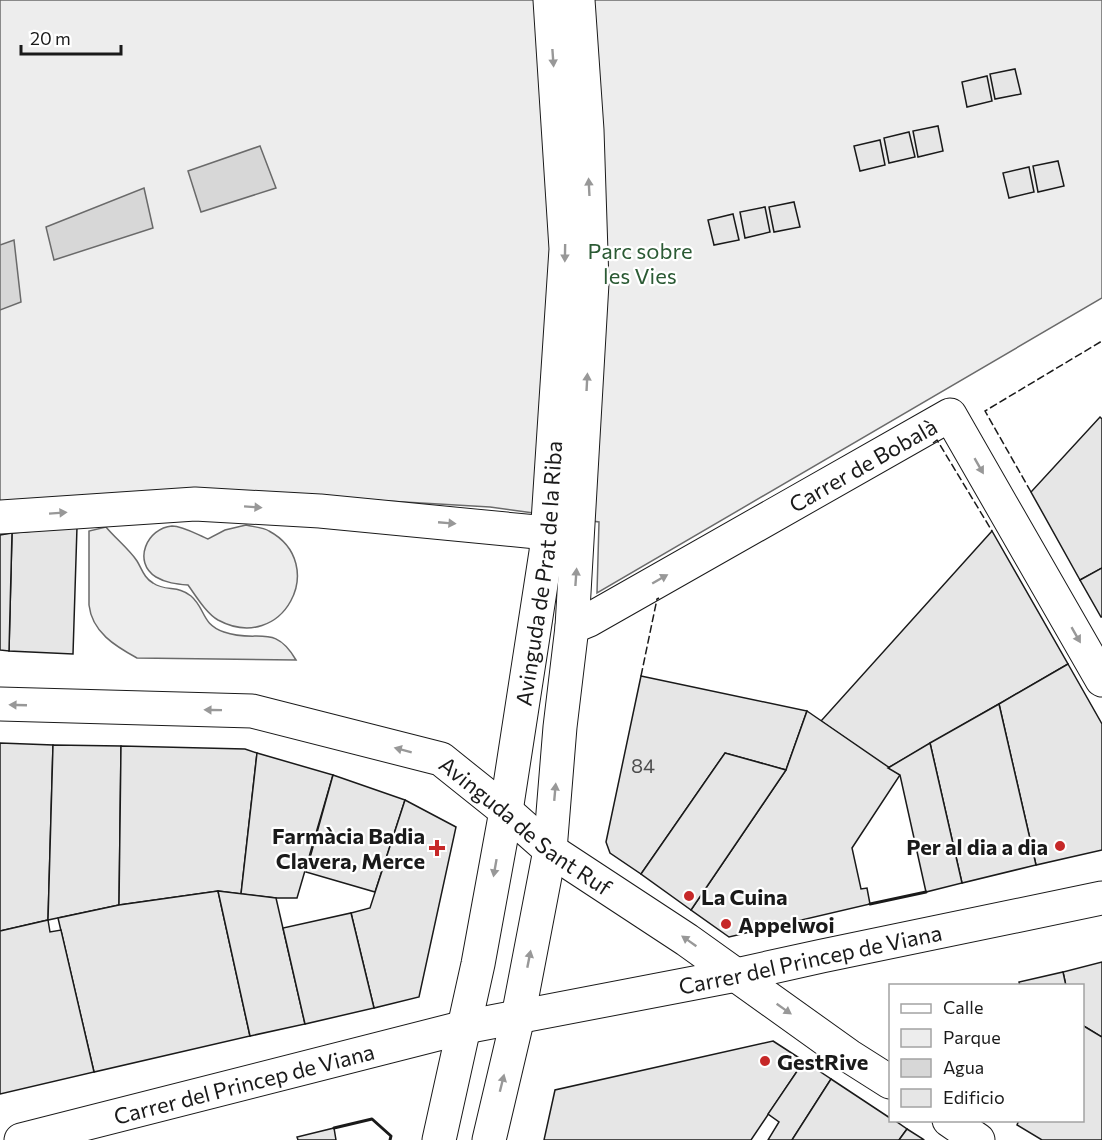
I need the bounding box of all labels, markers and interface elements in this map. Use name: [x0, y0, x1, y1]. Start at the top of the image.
scale bar: [21, 18, 122, 56]
text: 20 m: [30, 27, 71, 49]
one-way arrow: [549, 49, 558, 68]
one-way arrow: [585, 178, 594, 197]
park label: Parc sobre les Vies: [588, 237, 693, 289]
one-way arrow: [561, 243, 570, 262]
one-way arrow: [583, 373, 592, 392]
street label: Carrer de Bobalà: [784, 412, 941, 517]
street label: Avinguda de Prat de la Riba: [509, 440, 567, 708]
one-way arrow: [973, 458, 984, 474]
one-way arrow: [243, 503, 262, 512]
one-way arrow: [49, 509, 68, 518]
one-way arrow: [438, 518, 457, 528]
one-way arrow: [571, 567, 580, 586]
one-way arrow: [652, 574, 668, 585]
one-way arrow: [1071, 627, 1081, 644]
one-way arrow: [9, 700, 28, 710]
one-way arrow: [204, 705, 223, 715]
one-way arrow: [394, 744, 412, 754]
street label: Avinguda de Sant Ruf: [434, 750, 617, 901]
house number: 84: [631, 753, 655, 777]
one-way arrow: [550, 782, 560, 801]
place label: Farmàcia Badia Clavera, Merce: [272, 822, 425, 874]
place label: Per al dia a dia: [906, 833, 1048, 860]
marker: Per al dia a dia: [1053, 839, 1067, 853]
marker: Farmàcia Badia Clavera, Merce: [430, 841, 444, 855]
one-way arrow: [490, 859, 499, 878]
place label: La Cuina: [701, 883, 788, 910]
marker: La Cuina: [682, 889, 696, 903]
place label: Appelwoi: [738, 911, 835, 938]
marker: Appelwoi: [719, 917, 733, 931]
street label: Carrer del Princep de Viana: [676, 918, 944, 999]
one-way arrow: [681, 935, 697, 947]
one-way arrow: [525, 949, 534, 968]
legend: [889, 984, 1084, 1122]
text: Calle: [943, 996, 983, 1018]
one-way arrow: [776, 1003, 792, 1014]
text: Parque: [943, 1026, 1001, 1048]
street label: Carrer del Princep de Viana: [111, 1037, 377, 1129]
place label: GestRive: [777, 1048, 868, 1075]
marker: GestRive: [758, 1054, 772, 1068]
text: Agua: [943, 1056, 984, 1078]
one-way arrow: [497, 1074, 507, 1092]
text: Edificio: [943, 1086, 1005, 1108]

